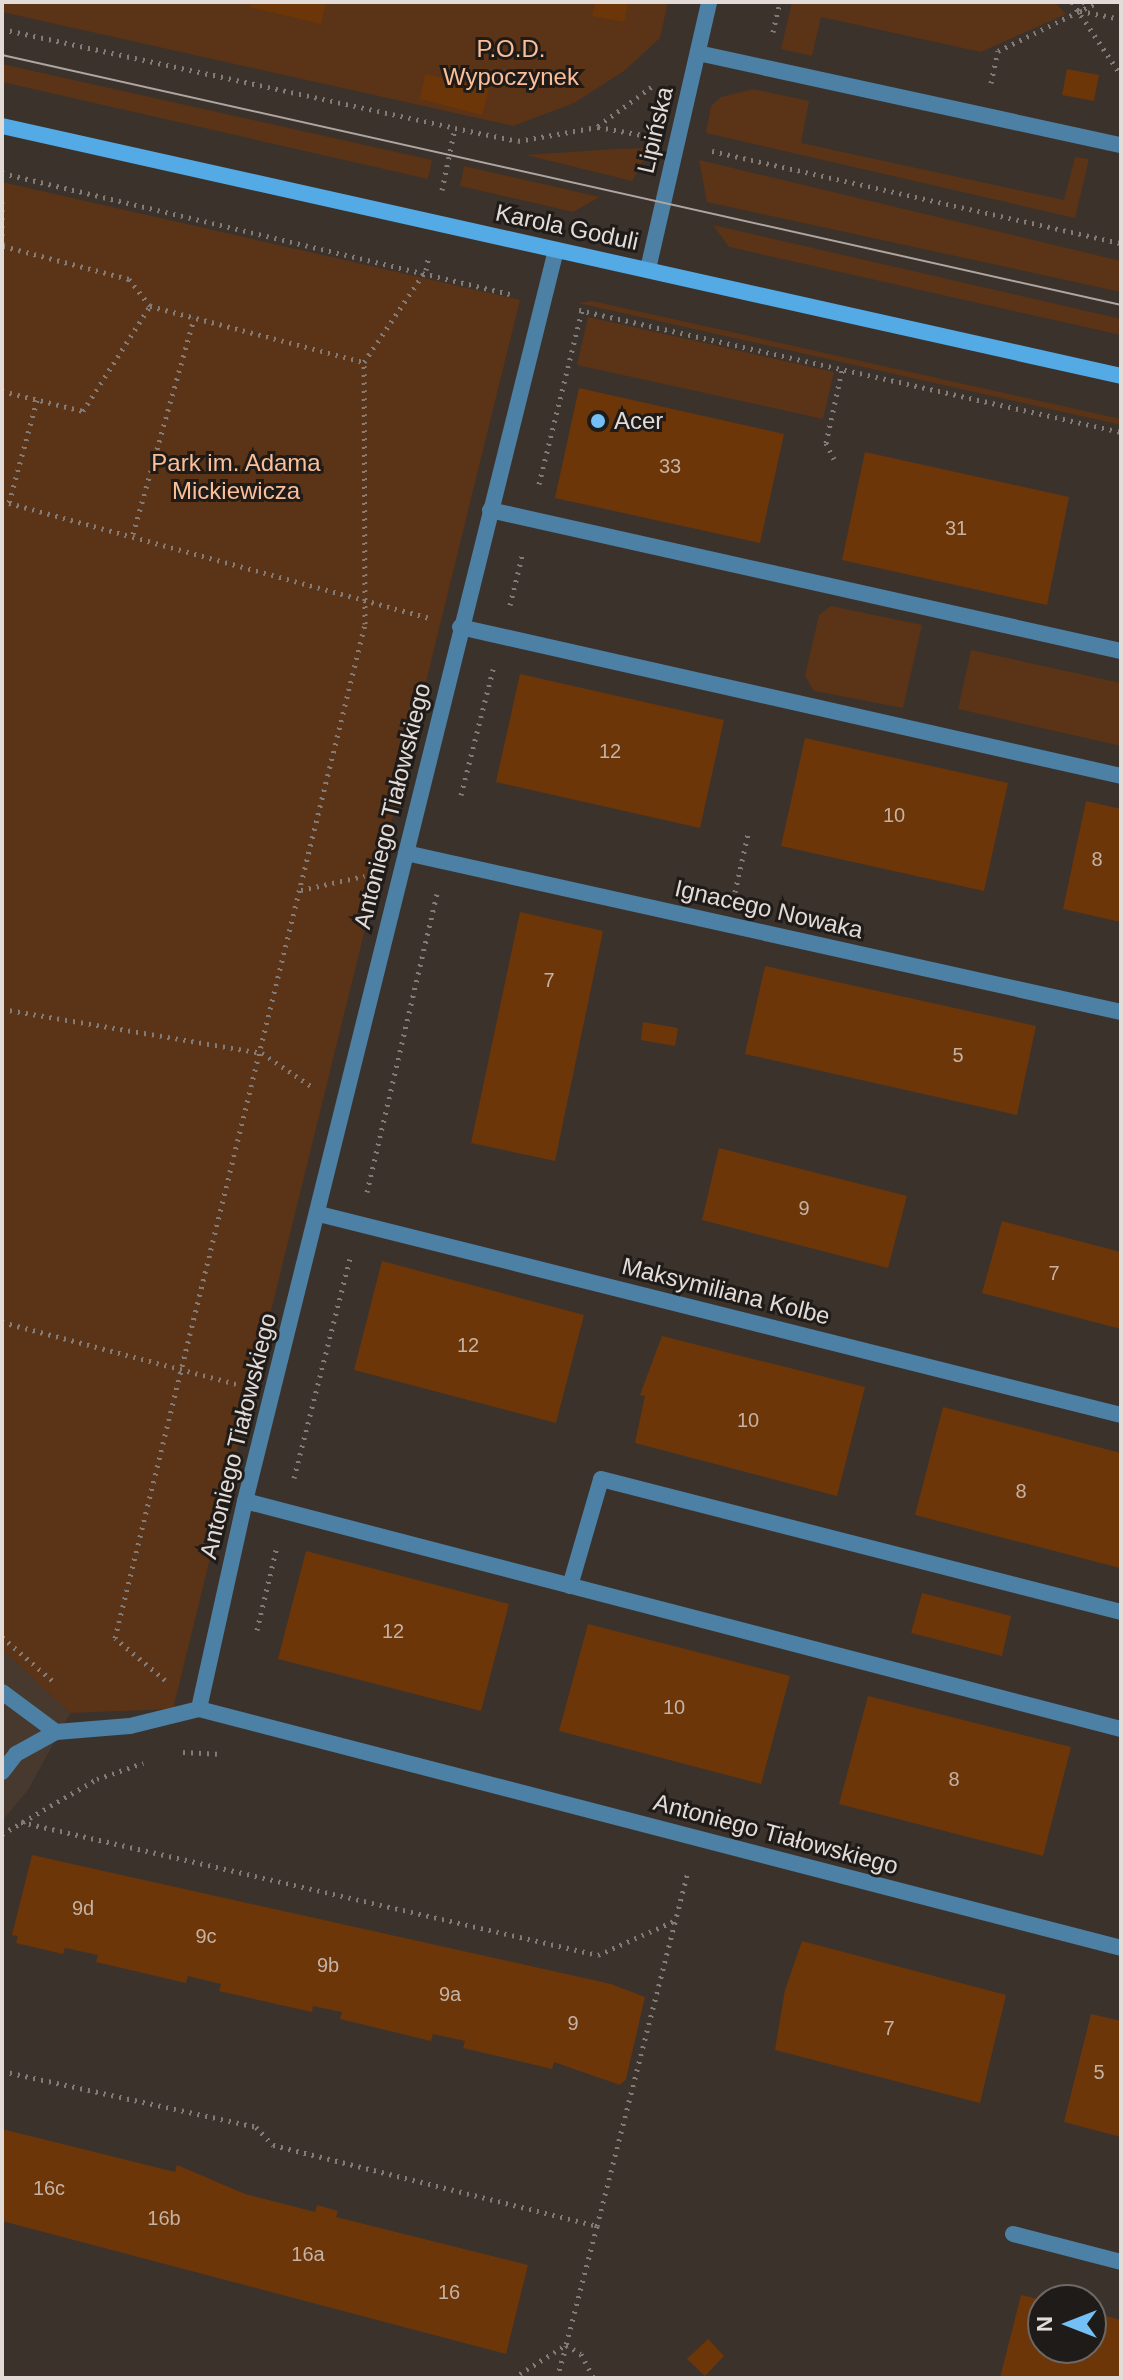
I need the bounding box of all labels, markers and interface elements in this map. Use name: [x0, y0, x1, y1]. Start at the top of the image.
park label: P.O.D. Wypoczynek: [443, 35, 579, 91]
street label: Lipińska: [631, 84, 679, 176]
street label: Karola Goduli: [493, 198, 641, 256]
place label: Acer: [614, 407, 663, 435]
marker: Acer: [589, 412, 607, 430]
park label: Park im. Adama Mickiewicza: [151, 449, 321, 505]
house number: 33: [659, 454, 681, 478]
house number: 31: [945, 516, 967, 540]
street label: Antoniego Tiałowskiego: [347, 680, 437, 932]
house number: 12: [599, 739, 621, 763]
house number: 10: [883, 803, 905, 827]
house number: 8: [1091, 847, 1103, 871]
street label: Ignacego Nowaka: [672, 873, 866, 945]
house number: 7: [543, 968, 555, 992]
house number: 5: [952, 1043, 964, 1067]
house number: 9: [798, 1196, 810, 1220]
street label: Maksymiliana Kolbe: [619, 1251, 833, 1331]
house number: 7: [1048, 1261, 1060, 1285]
street label: Antoniego Tiałowskiego: [193, 1310, 283, 1562]
house number: 12: [457, 1333, 479, 1357]
house number: 10: [737, 1408, 759, 1432]
house number: 8: [1015, 1479, 1027, 1503]
house number: 12: [382, 1619, 404, 1643]
house number: 10: [663, 1695, 685, 1719]
house number: 8: [948, 1767, 960, 1791]
street label: Antoniego Tiałowskiego: [650, 1787, 902, 1881]
house number: 9d: [72, 1896, 94, 1920]
house number: 9c: [195, 1924, 217, 1948]
house number: 9b: [317, 1953, 339, 1977]
house number: 9a: [439, 1982, 461, 2006]
house number: 9: [567, 2011, 579, 2035]
house number: 7: [883, 2016, 895, 2040]
house number: 5: [1093, 2060, 1105, 2084]
house number: 16c: [33, 2176, 65, 2200]
house number: 16b: [147, 2206, 181, 2230]
house number: 16a: [291, 2242, 325, 2266]
house number: 16: [438, 2280, 460, 2304]
north arrow: [1027, 2284, 1107, 2364]
text: N: [1032, 2316, 1057, 2332]

